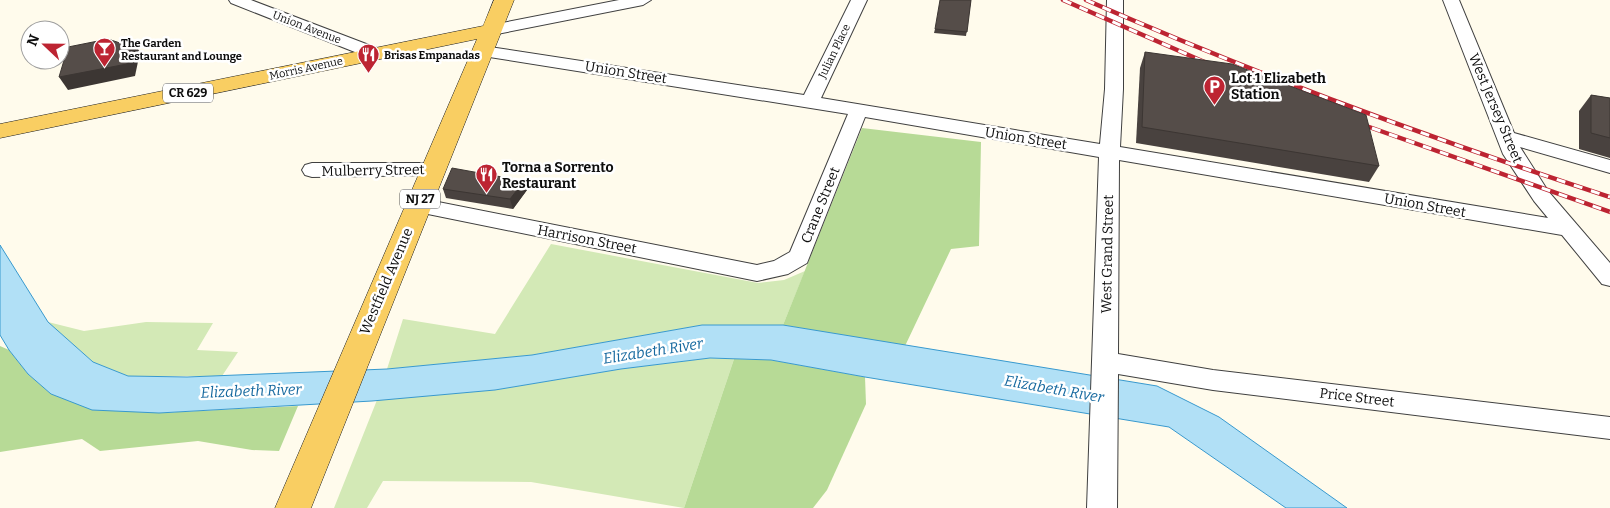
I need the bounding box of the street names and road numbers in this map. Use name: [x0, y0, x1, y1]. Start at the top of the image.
street label: Union Avenue: [271, 8, 343, 47]
street label: Julian Place: [815, 22, 853, 81]
street label: West Jersey Street: [1465, 51, 1526, 166]
street label: Morris Avenue: [268, 54, 344, 83]
street label: Union Street: [584, 58, 668, 87]
road number: CR 629: [163, 84, 213, 102]
street label: Union Street: [984, 124, 1068, 153]
street label: Mulberry Street: [321, 161, 425, 180]
street label: Crane Street: [797, 165, 843, 246]
road number: NJ 27: [400, 190, 440, 208]
street label: Union Street: [1383, 190, 1467, 221]
street label: West Grand Street: [1098, 194, 1117, 314]
street label: Harrison Street: [536, 222, 638, 257]
street label: Westfield Avenue: [356, 225, 417, 337]
street label: Price Street: [1319, 384, 1395, 411]

